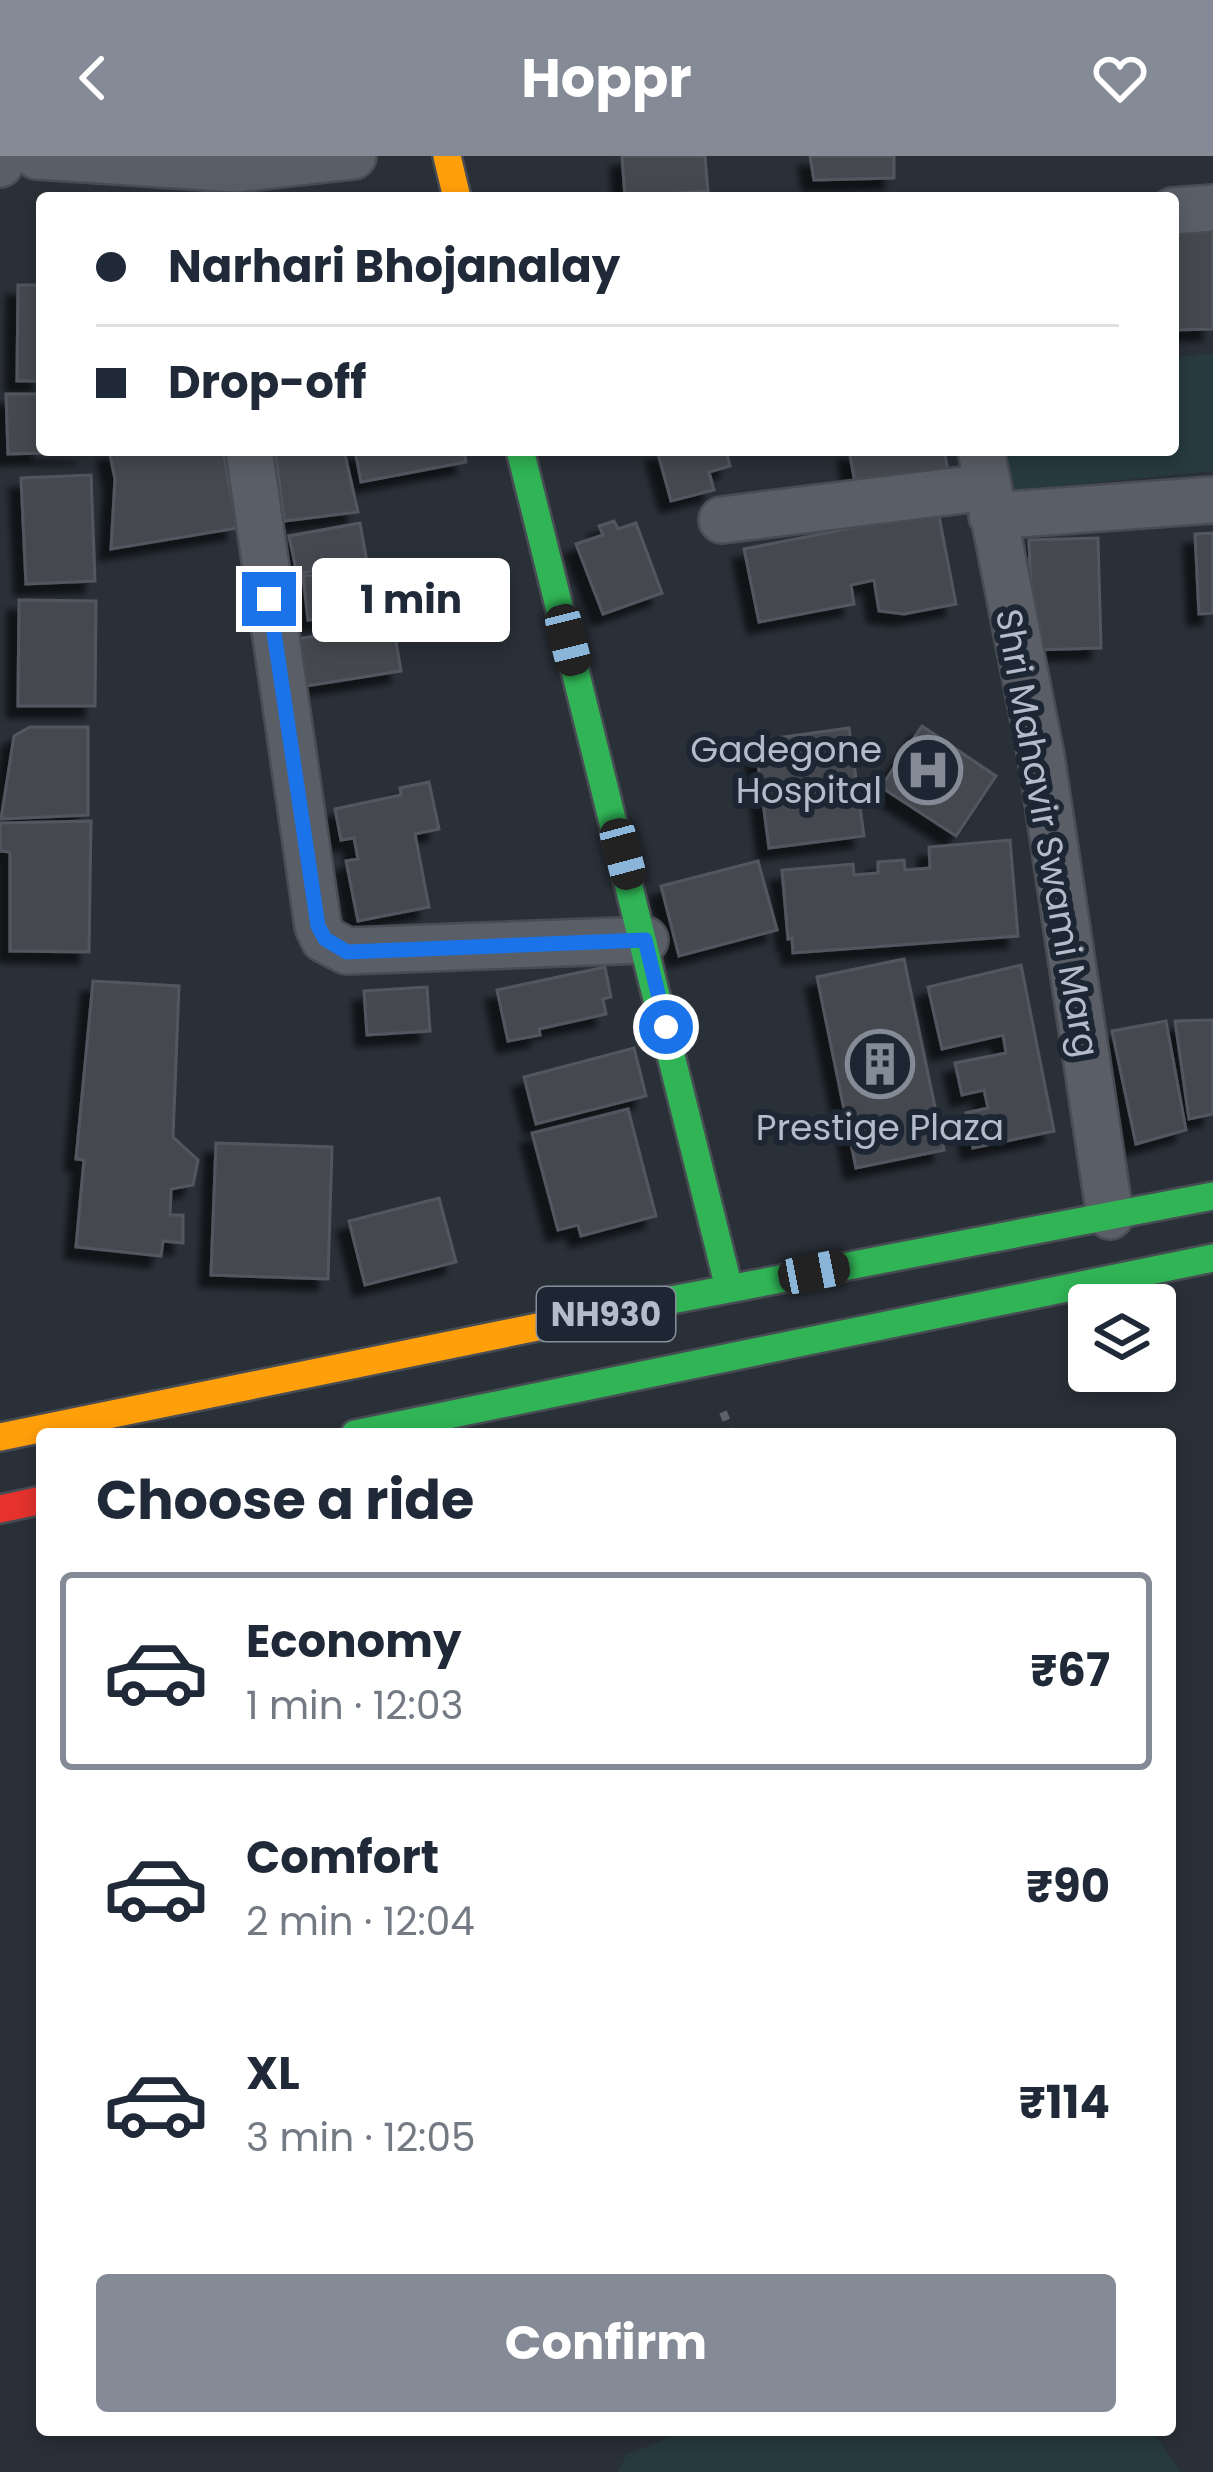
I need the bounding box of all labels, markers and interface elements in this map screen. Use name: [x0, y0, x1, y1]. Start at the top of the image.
text: Hoppr: [521, 40, 692, 116]
icon: back: [60, 45, 126, 111]
icon: heart: [1087, 45, 1153, 111]
text: Narhari Bhojanalay: [168, 235, 620, 298]
text: Drop-off: [168, 351, 366, 414]
callout: 1 min: [311, 557, 509, 641]
route end: [242, 572, 296, 626]
text: 1 min: [360, 572, 462, 627]
car: [542, 601, 594, 679]
street label: Shri Mahavir Swami Marg: [983, 605, 1112, 1061]
place label: Gadegone Hospital: [690, 724, 882, 816]
hospital icon: Gadegone Hospital: [893, 735, 963, 805]
car: [596, 815, 650, 893]
route start: [639, 1000, 693, 1054]
building icon: Prestige Plaza: [845, 1029, 915, 1099]
place label: Prestige Plaza: [756, 1102, 1004, 1153]
car: [775, 1247, 853, 1297]
map controls: [1068, 1284, 1176, 1392]
button: layers: [1068, 1284, 1176, 1392]
road number: NH930: [537, 1287, 675, 1341]
text: Choose a ride: [96, 1462, 474, 1538]
text: Economy: [246, 1610, 461, 1673]
icon: car: [102, 1617, 210, 1725]
text: ₹67: [1030, 1639, 1110, 1702]
text: 1 min · 12:03: [246, 1678, 463, 1733]
text: Comfort: [246, 1826, 439, 1889]
icon: car: [102, 1833, 210, 1941]
text: ₹90: [1026, 1855, 1110, 1918]
text: 2 min · 12:04: [246, 1894, 475, 1949]
text: XL: [246, 2042, 300, 2105]
icon: car: [102, 2049, 210, 2157]
text: ₹114: [1019, 2071, 1110, 2134]
text: 3 min · 12:05: [246, 2110, 475, 2165]
button: Confirm: [96, 2274, 1116, 2412]

